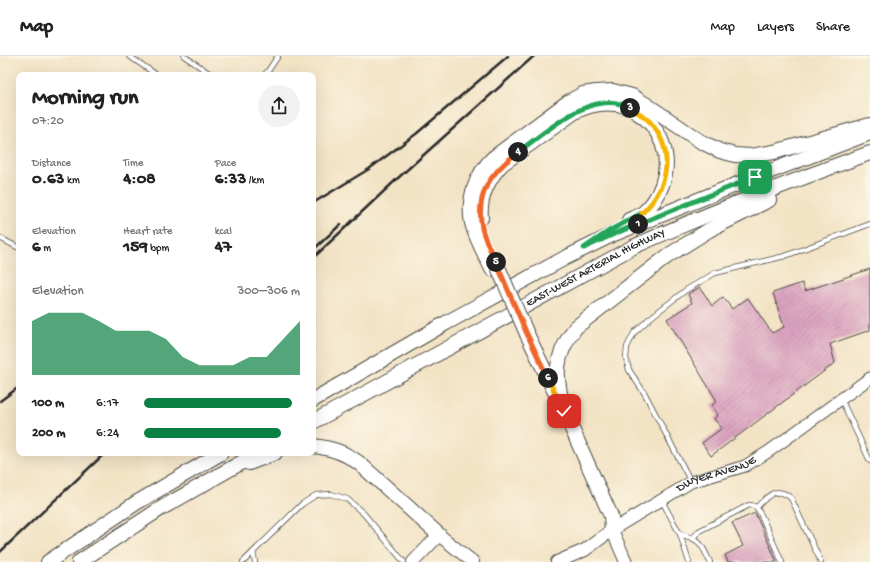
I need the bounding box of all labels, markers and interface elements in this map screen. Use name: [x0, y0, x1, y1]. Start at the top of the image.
text: Map: [20, 16, 53, 39]
text: Map: [711, 19, 735, 36]
text: Layers: [757, 19, 794, 36]
text: Share: [816, 19, 850, 36]
button: share: [258, 85, 300, 127]
text: Morning run: [32, 86, 138, 112]
pin: 3: [620, 98, 640, 118]
text: 3: [627, 102, 633, 114]
text: 07:20: [32, 114, 64, 129]
pin: 4: [508, 142, 528, 162]
text: 4: [515, 146, 521, 158]
text: Distance: [32, 158, 71, 170]
text: Time: [123, 158, 143, 170]
text: Pace: [215, 158, 236, 170]
pin: [738, 160, 772, 194]
icon: arrive: [744, 166, 766, 188]
text: 0.63: [32, 170, 64, 190]
text: 4:08: [123, 170, 156, 190]
text: 6:33: [215, 170, 246, 190]
text: km: [64, 175, 80, 187]
text: /km: [246, 175, 264, 187]
pin: 1: [628, 214, 648, 234]
text: 1: [636, 218, 640, 230]
text: Elevation: [32, 226, 76, 238]
text: Heart rate: [123, 226, 173, 238]
text: kcal: [215, 226, 232, 238]
street label: EAST-WEST ARTERIAL HIGHWAY: [524, 226, 668, 311]
text: 6: [32, 238, 41, 258]
text: 159: [123, 238, 148, 258]
text: 47: [215, 238, 232, 258]
text: m: [41, 243, 51, 255]
text: bpm: [148, 243, 169, 255]
pin: 5: [486, 252, 506, 272]
text: 5: [493, 256, 499, 268]
text: Elevation: [32, 284, 84, 299]
text: 300–306 m: [237, 284, 300, 299]
pin: 6: [538, 368, 558, 388]
text: 6: [545, 372, 551, 384]
pin: [547, 394, 581, 428]
text: 100 m: [32, 396, 64, 411]
text: 6:17: [96, 396, 119, 411]
icon: check: [553, 400, 575, 422]
text: 200 m: [32, 426, 65, 441]
text: 6:24: [96, 426, 119, 441]
street label: DWYER AVENUE: [673, 453, 759, 496]

